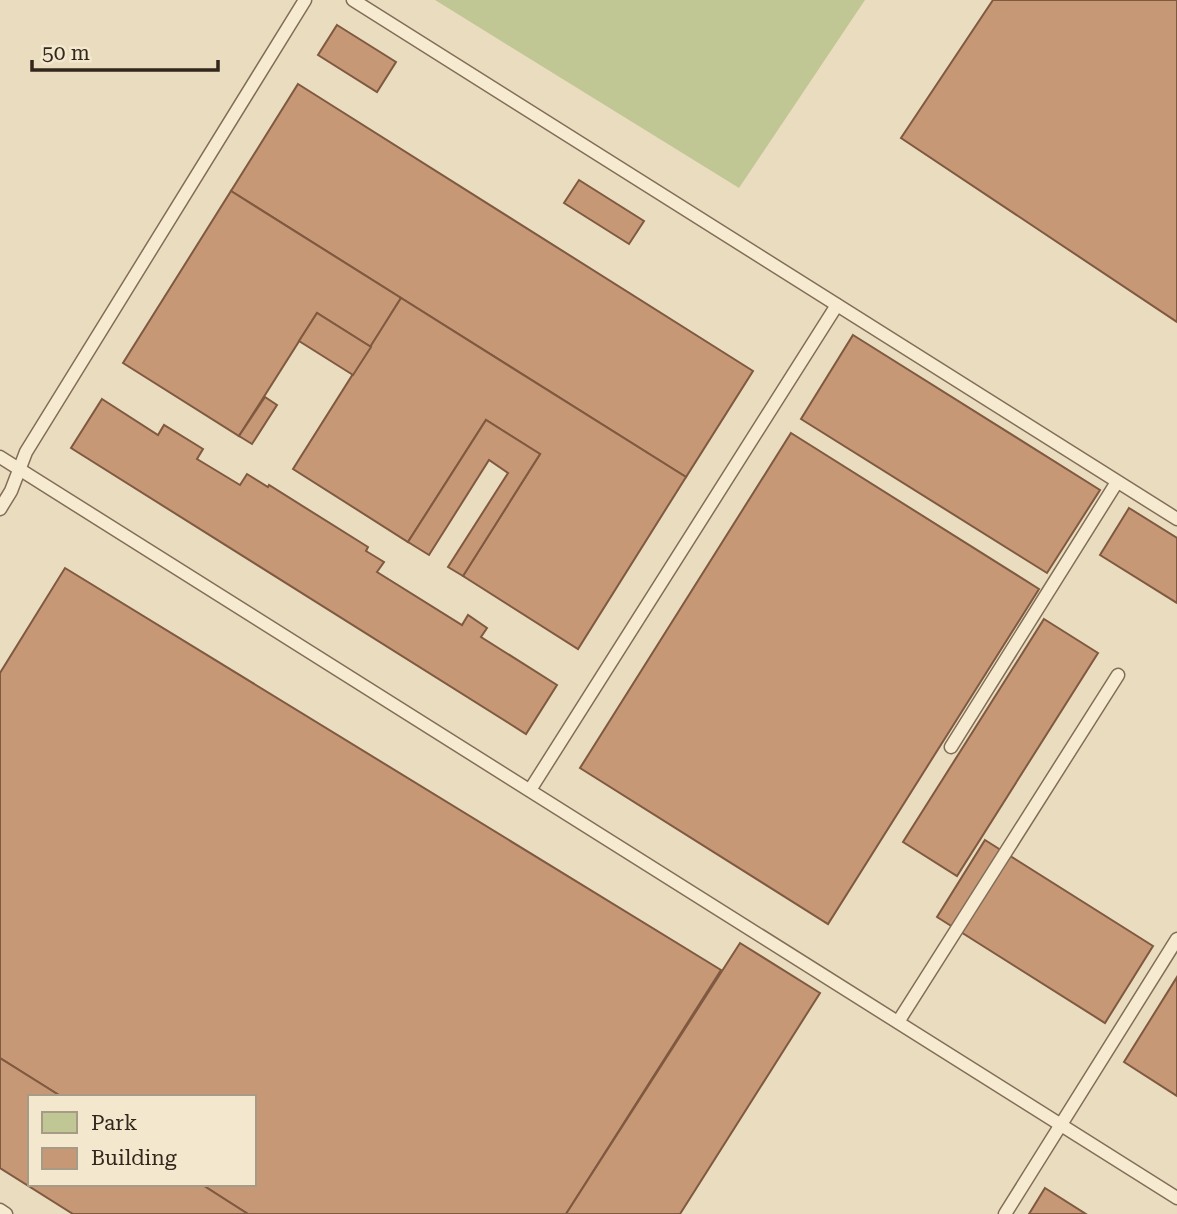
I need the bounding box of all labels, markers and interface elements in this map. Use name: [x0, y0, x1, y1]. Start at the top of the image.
scale bar: [32, 28, 217, 72]
text: 50 m: [42, 41, 90, 65]
legend: [28, 1095, 256, 1186]
text: Park: [91, 1111, 137, 1135]
text: Building: [91, 1146, 177, 1170]

